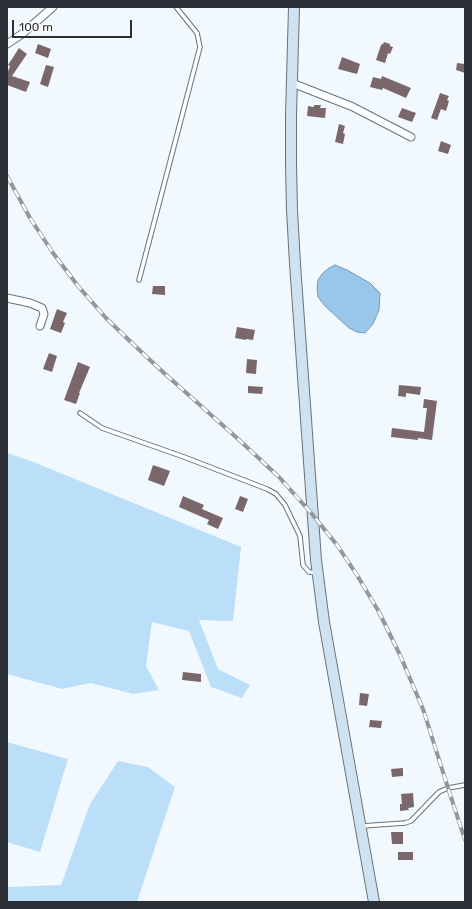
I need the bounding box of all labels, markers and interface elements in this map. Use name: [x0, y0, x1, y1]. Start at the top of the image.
scale bar: [14, 12, 134, 38]
text: 100 m: [19, 20, 53, 34]

